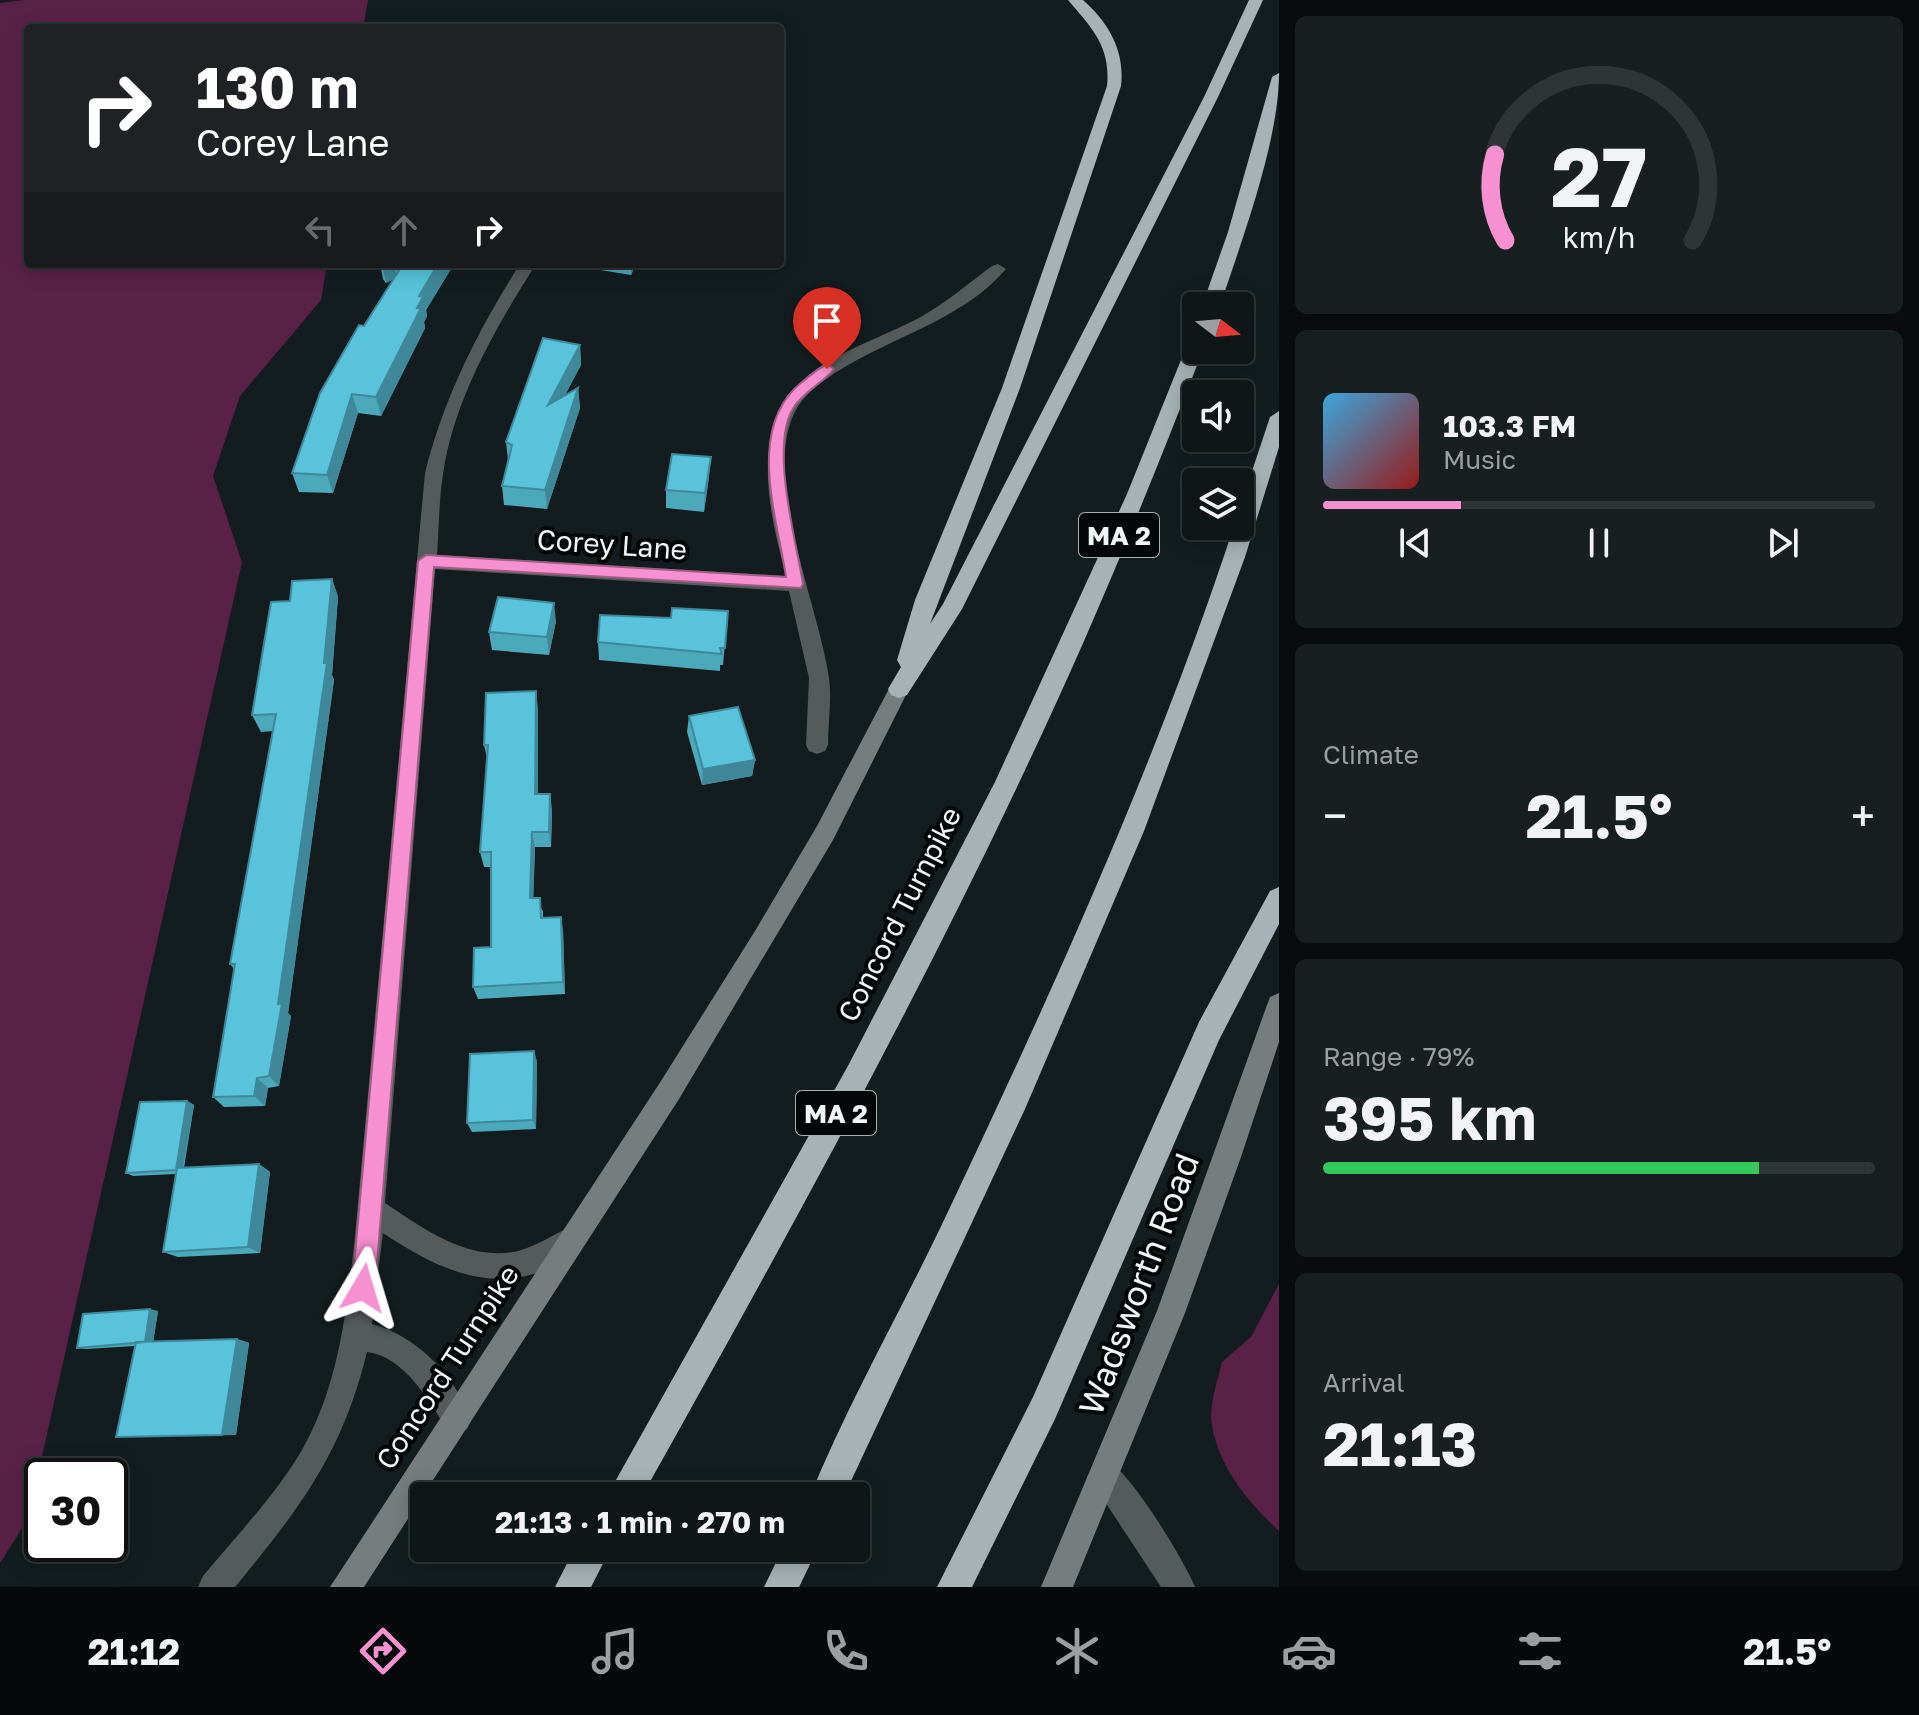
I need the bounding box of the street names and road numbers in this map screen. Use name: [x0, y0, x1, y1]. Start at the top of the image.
road number: MA 2: [1079, 513, 1159, 557]
street label: Corey Lane: [536, 522, 688, 566]
street label: Concord Turnpike: [831, 801, 967, 1027]
road number: MA 2: [796, 1091, 876, 1135]
street label: Wadsworth Road: [1070, 1147, 1206, 1421]
street label: Concord Turnpike: [369, 1259, 525, 1475]

